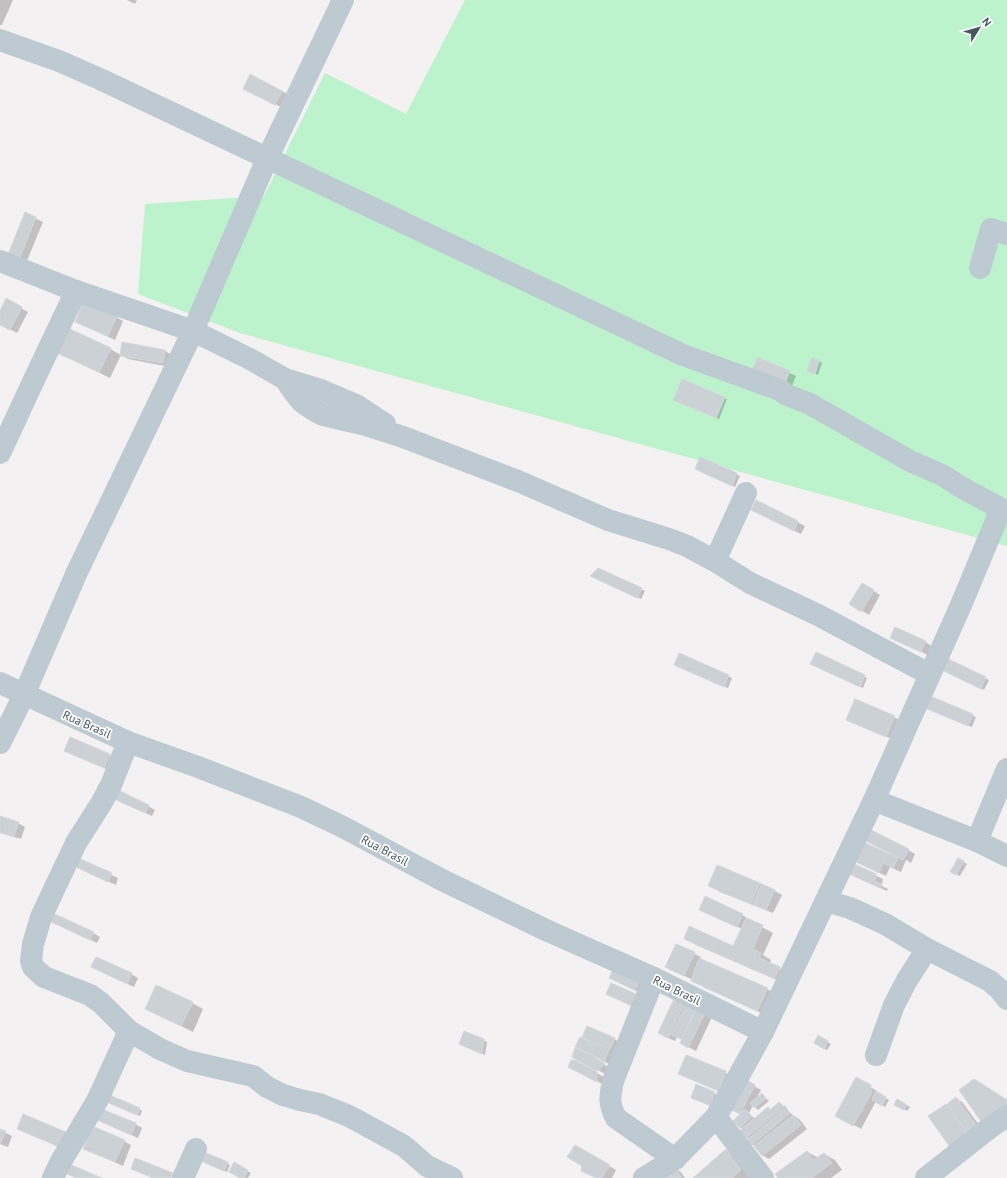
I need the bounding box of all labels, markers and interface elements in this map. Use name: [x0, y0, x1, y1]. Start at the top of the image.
north arrow: [959, 8, 999, 48]
text: N: [979, 15, 995, 29]
street label: Rua Brasil: [60, 707, 114, 742]
street label: Rua Brasil: [359, 831, 412, 869]
street label: Rua Brasil: [651, 972, 704, 1008]

